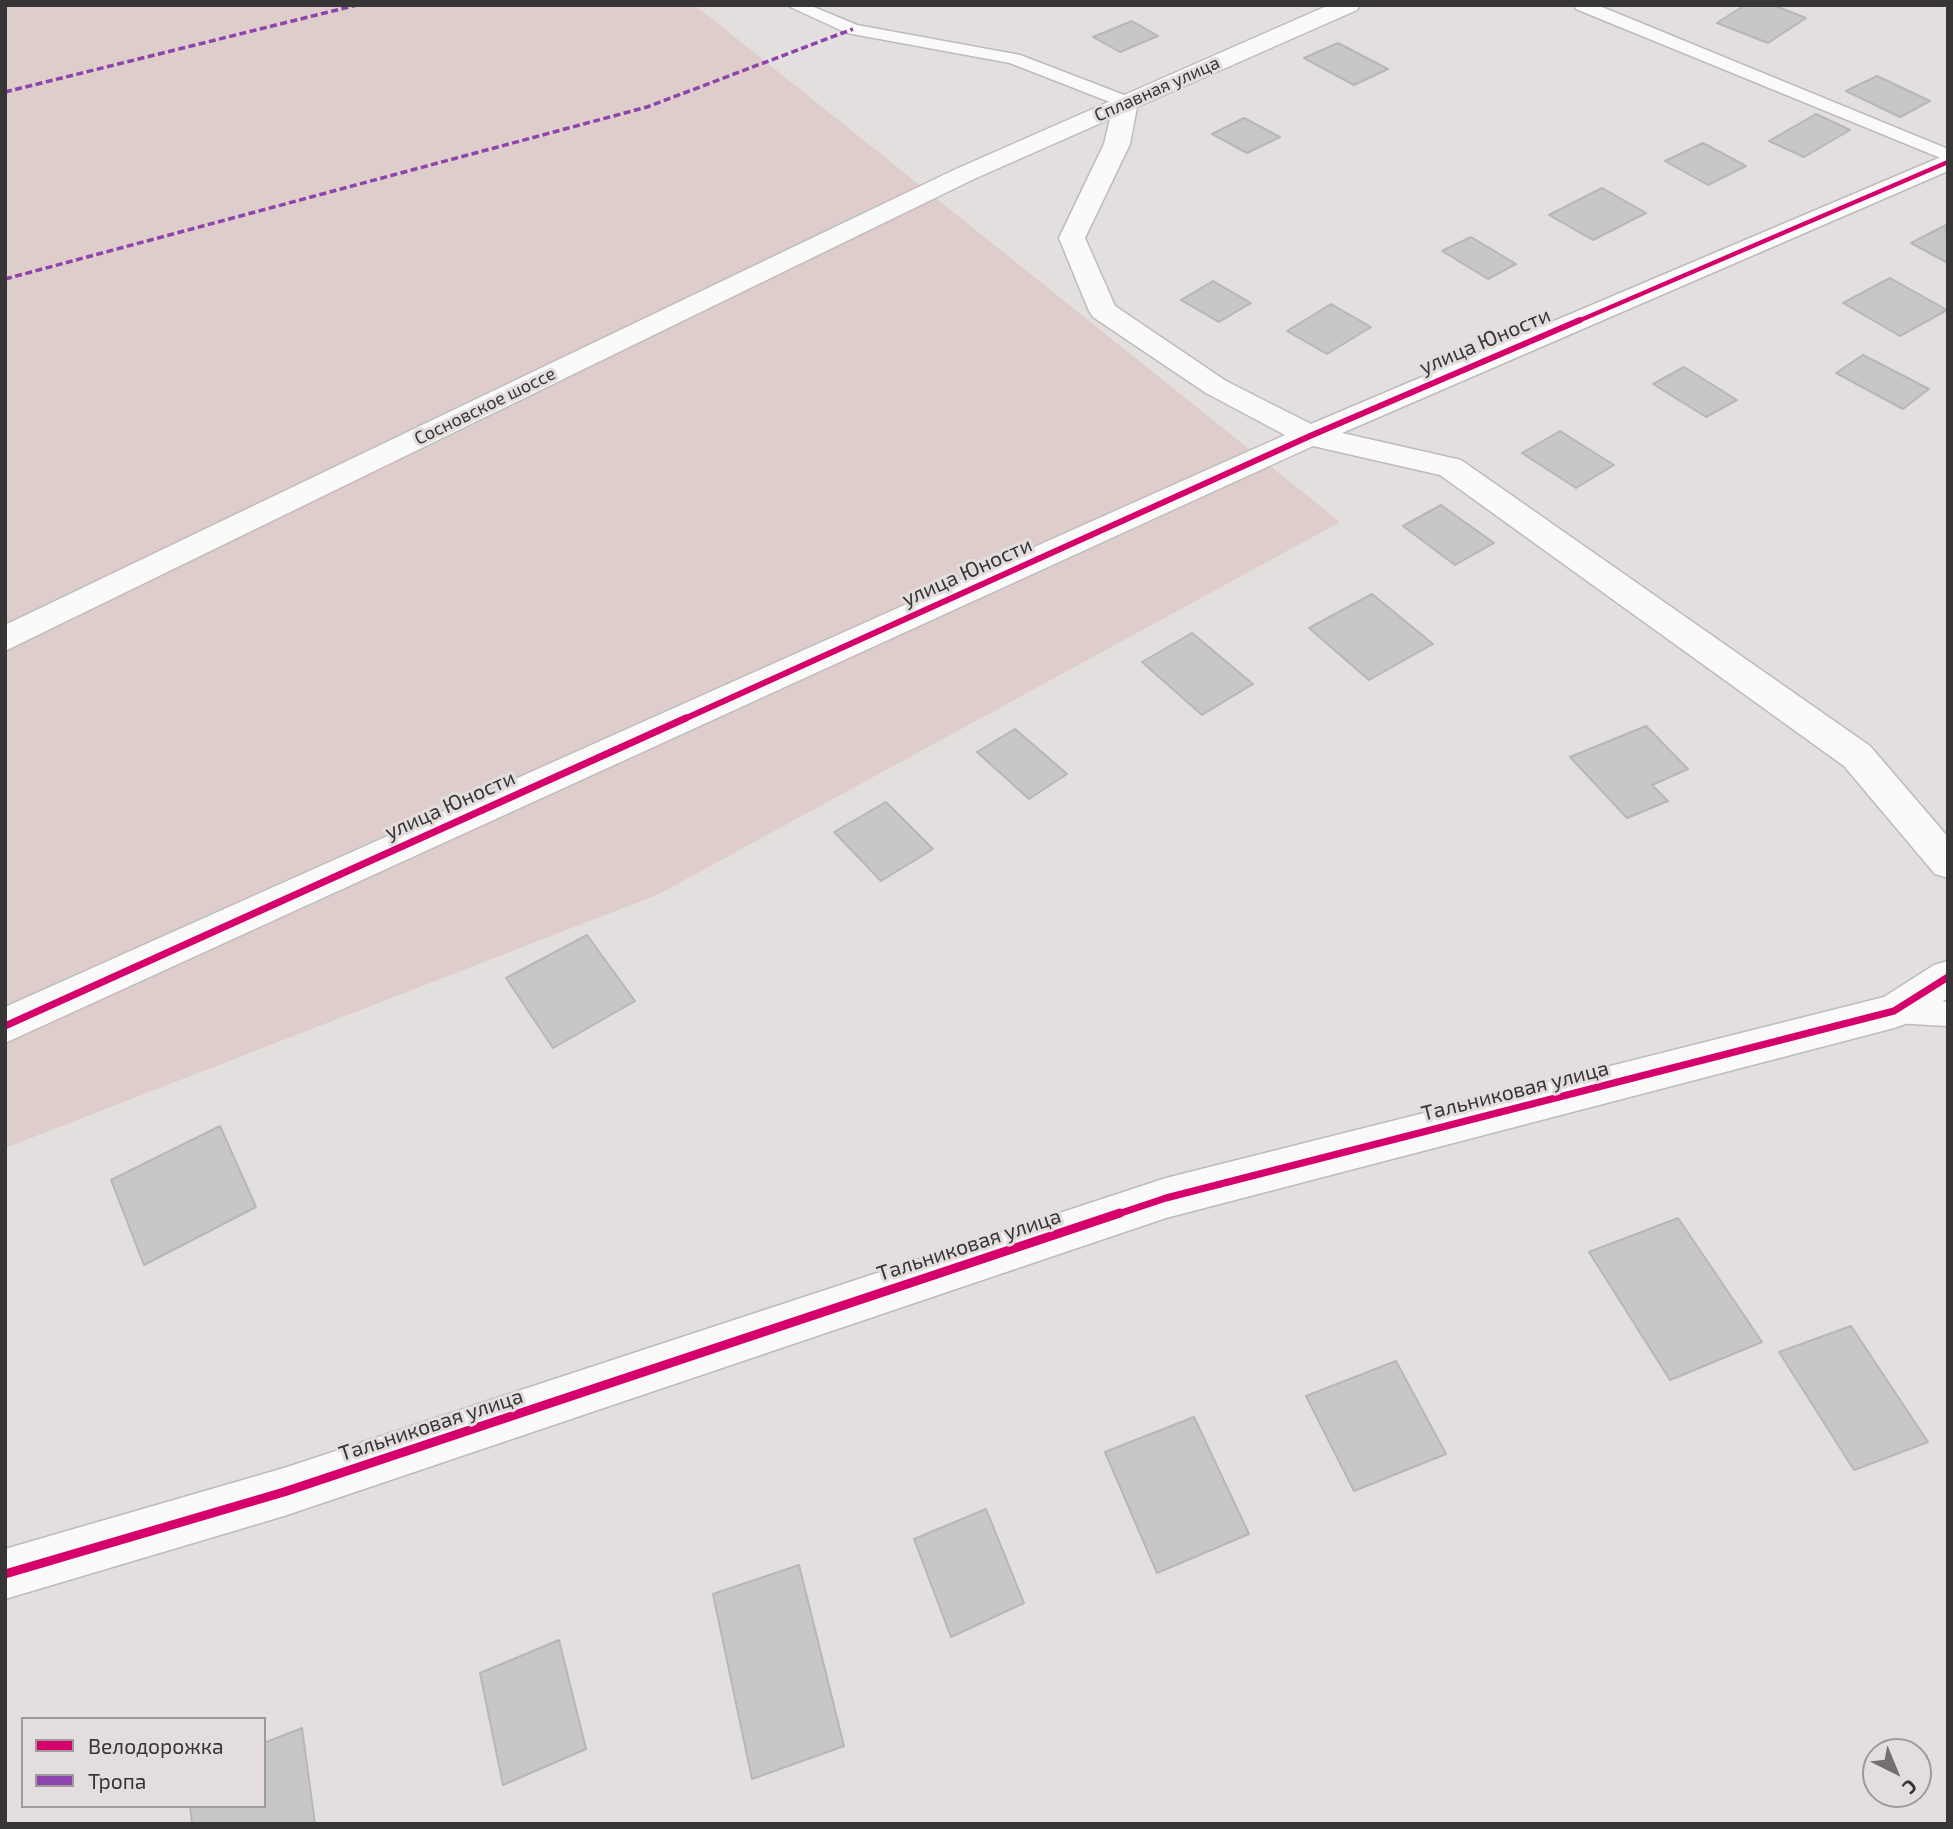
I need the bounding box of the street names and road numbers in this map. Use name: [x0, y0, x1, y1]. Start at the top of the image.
street label: Сплавная улица: [1091, 52, 1223, 126]
street label: улица Юности: [1416, 302, 1554, 380]
street label: Сосновское шоссе: [411, 362, 559, 450]
street label: улица Юности: [898, 532, 1036, 612]
street label: улица Юности: [381, 765, 519, 845]
street label: Тальниковая улица: [1419, 1056, 1611, 1126]
street label: Тальниковая улица: [874, 1203, 1064, 1287]
street label: Тальниковая улица: [336, 1383, 526, 1467]

